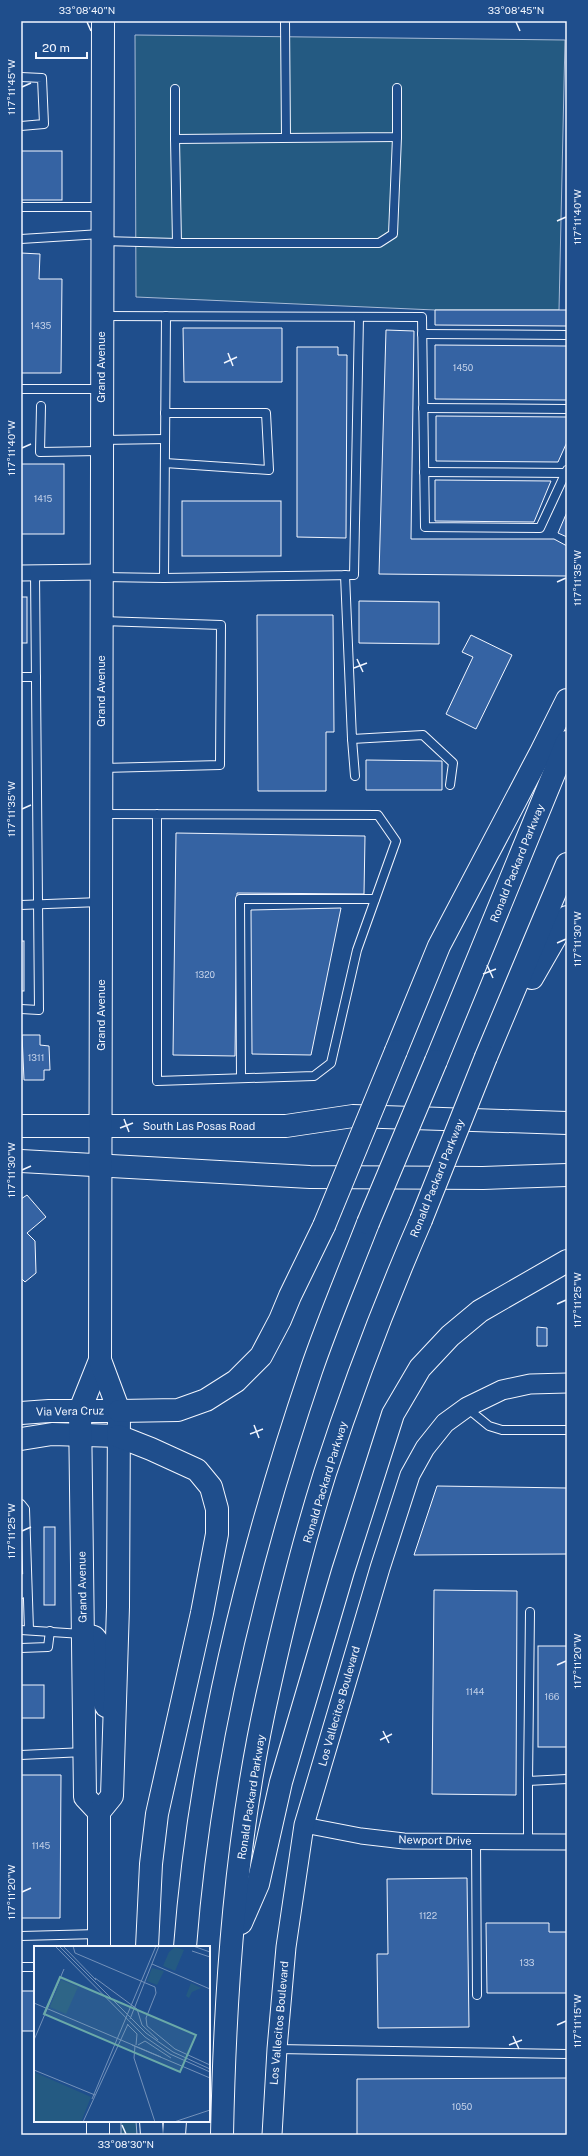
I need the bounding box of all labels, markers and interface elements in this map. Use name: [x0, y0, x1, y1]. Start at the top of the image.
text: 33°08'40"N: [59, 4, 115, 16]
text: 33°08'45"N: [488, 4, 544, 16]
scale bar: [36, 34, 87, 60]
text: 20 m: [42, 41, 70, 55]
text: 117°11'45"W: [5, 59, 17, 115]
text: 117°11'40"W: [571, 189, 583, 245]
house number: 1435: [31, 320, 52, 331]
street label: Grand Avenue: [95, 331, 107, 403]
house number: 1450: [453, 362, 474, 373]
text: 117°11'40"W: [5, 420, 17, 476]
house number: 1415: [34, 493, 53, 504]
text: 117°11'35"W: [571, 550, 583, 606]
street label: Grand Avenue: [95, 655, 107, 727]
text: 117°11'35"W: [5, 781, 17, 837]
street label: Ronald Packard Parkway: [488, 802, 546, 924]
text: 117°11'30"W: [571, 911, 583, 967]
house number: 1320: [195, 969, 216, 980]
street label: Grand Avenue: [95, 979, 107, 1051]
house number: 1311: [28, 1052, 44, 1063]
street label: Ronald Packard Parkway: [408, 1117, 466, 1239]
street label: South Las Posas Road: [143, 1120, 255, 1132]
text: 117°11'30"W: [5, 1142, 17, 1198]
text: 117°11'25"W: [571, 1272, 583, 1328]
street label: Via Vera Cruz: [36, 1404, 104, 1418]
street label: Ronald Packard Parkway: [301, 1420, 349, 1544]
text: 117°11'25"W: [5, 1503, 17, 1559]
street label: Grand Avenue: [75, 1551, 89, 1623]
text: 117°11'20"W: [571, 1633, 583, 1689]
street label: Los Vallecitos Boulevard: [316, 1645, 362, 1767]
house number: 1144: [466, 1686, 485, 1697]
house number: 166: [545, 1691, 560, 1702]
street label: Ronald Packard Parkway: [235, 1733, 267, 1860]
street label: Newport Drive: [398, 1833, 472, 1847]
house number: 1145: [32, 1840, 51, 1851]
text: 117°11'20"W: [5, 1864, 17, 1920]
house number: 1122: [419, 1910, 437, 1921]
inset map: [34, 1946, 210, 2122]
house number: 133: [520, 1957, 535, 1968]
street label: Los Vallecitos Boulevard: [268, 1961, 290, 2085]
text: 117°11'15"W: [571, 1994, 583, 2048]
house number: 1050: [452, 2101, 473, 2112]
text: 33°08'30"N: [98, 2138, 154, 2150]

